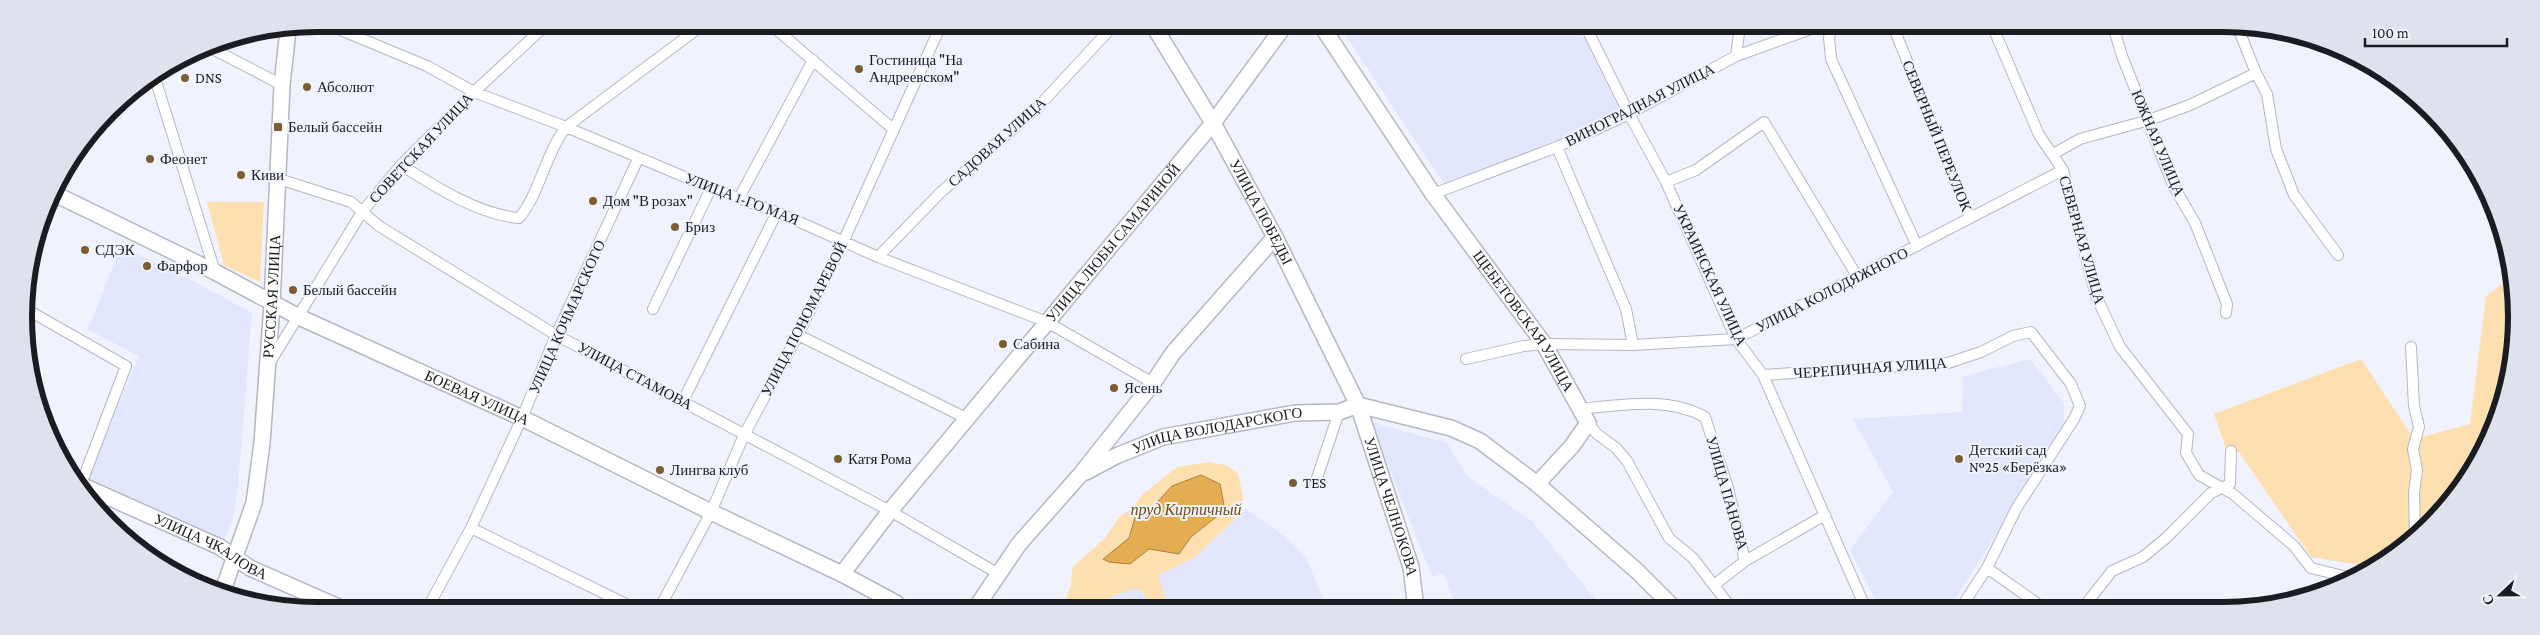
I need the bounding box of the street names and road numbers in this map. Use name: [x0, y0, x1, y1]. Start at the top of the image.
street label: СЕВЕРНЫЙ ПЕРЕУЛОК: [1899, 58, 1975, 215]
street label: ВИНОГРАДНАЯ УЛИЦА: [1563, 60, 1717, 150]
street label: ЮЖНАЯ УЛИЦА: [2128, 87, 2188, 199]
street label: СОВЕТСКАЯ УЛИЦА: [366, 90, 476, 206]
street label: САДОВАЯ УЛИЦА: [945, 94, 1049, 190]
street label: УЛИЦА ПОБЕДЫ: [1226, 156, 1295, 267]
street label: УЛИЦА ЛЮБЫ САМАРИНОЙ: [1043, 161, 1184, 325]
street label: УЛИЦА 1-ГО МАЯ: [683, 170, 801, 228]
street label: СЕВЕРНАЯ УЛИЦА: [2056, 174, 2108, 306]
street label: УКРАИНСКАЯ УЛИЦА: [1670, 201, 1750, 349]
street label: РУССКАЯ УЛИЦА: [260, 234, 283, 359]
street label: УЛИЦА КОЧМАРСКОГО: [526, 238, 608, 396]
street label: УЛИЦА ПОНОМАРЕВОЙ: [758, 239, 850, 399]
street label: УЛИЦА КОЛОДЯЖНОГО: [1753, 244, 1911, 335]
street label: ЩЕБЕТОВСКАЯ УЛИЦА: [1470, 248, 1577, 395]
street label: УЛИЦА СТАМОВА: [575, 339, 695, 413]
street label: ЧЕРЕПИЧНАЯ УЛИЦА: [1793, 355, 1947, 381]
street label: БОЕВАЯ УЛИЦА: [422, 367, 532, 428]
street label: УЛИЦА ВОЛОДАРСКОГО: [1130, 405, 1303, 457]
street label: УЛИЦА ПАНОВА: [1703, 434, 1751, 552]
street label: УЛИЦА ЧЕЛНОКОВА: [1361, 435, 1420, 577]
street label: УЛИЦА ЧКАЛОВА: [152, 511, 270, 583]

